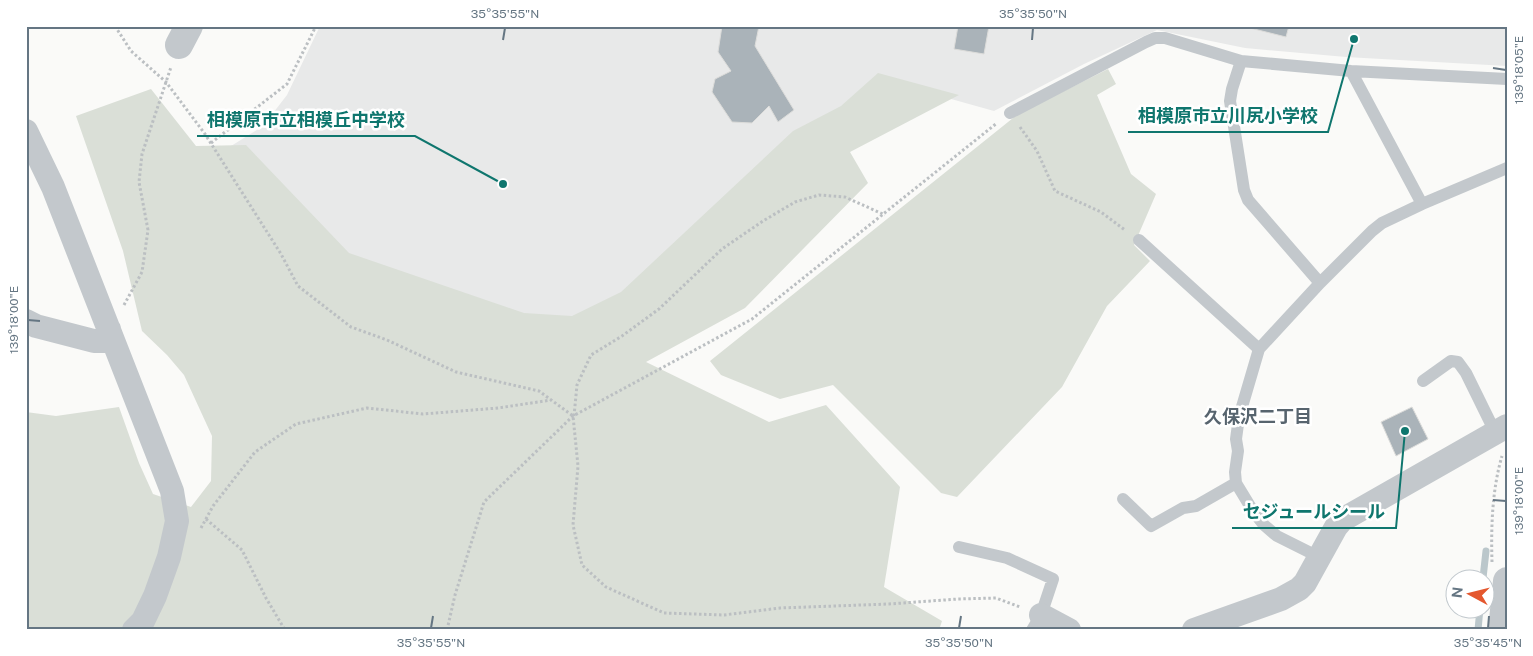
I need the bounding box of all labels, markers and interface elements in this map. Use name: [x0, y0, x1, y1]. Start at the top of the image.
text: 35°35'55"N: [471, 7, 539, 21]
text: 35°35'50"N: [999, 7, 1067, 21]
text: 139°18'05"E: [1512, 36, 1526, 104]
callout: 相模原市立川尻小学校: [1128, 99, 1328, 132]
callout: 相模原市立相模丘中学校: [197, 103, 415, 136]
text: 相模原市立川尻小学校: [1138, 105, 1318, 126]
text: 相模原市立相模丘中学校: [207, 109, 405, 130]
text: 139°18'00"E: [7, 286, 21, 354]
district label: 久保沢二丁目: [1204, 406, 1312, 427]
text: 139°18'00"E: [1512, 467, 1526, 535]
callout: セジュールシール: [1232, 495, 1396, 528]
text: セジュールシール: [1243, 501, 1385, 522]
north arrow: [1446, 568, 1496, 618]
text: N: [1448, 586, 1466, 599]
text: 35°35'55"N: [397, 636, 465, 650]
text: 35°35'50"N: [925, 636, 993, 650]
text: 35°35'45"N: [1454, 636, 1522, 650]

